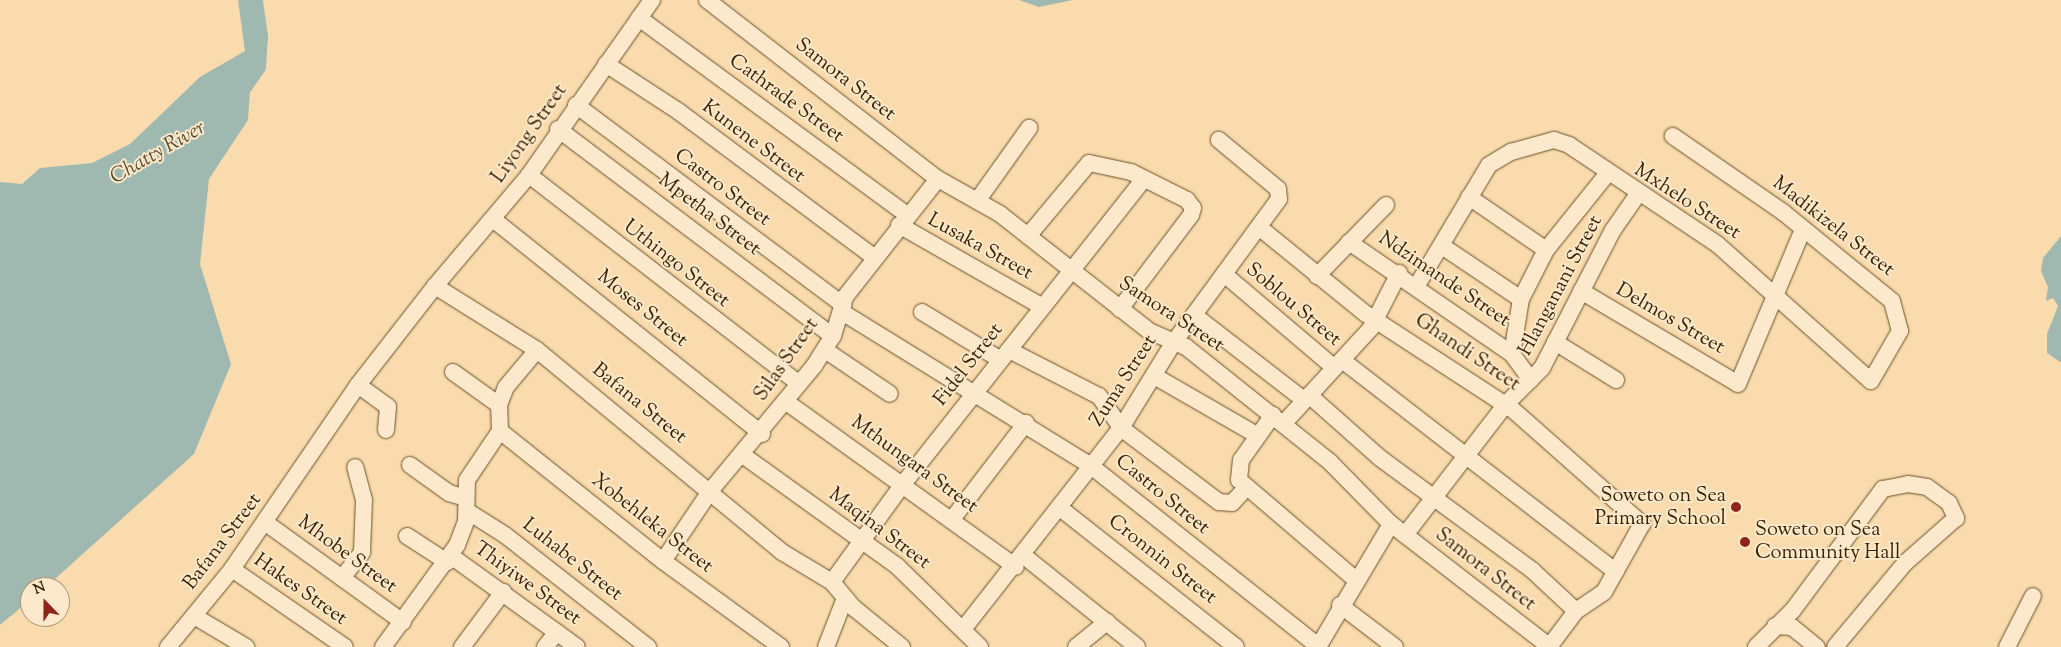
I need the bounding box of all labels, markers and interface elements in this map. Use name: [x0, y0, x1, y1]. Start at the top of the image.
street label: Samora Street: [790, 33, 900, 127]
street label: Cathrade Street: [724, 49, 848, 149]
street label: Liyong Street: [487, 80, 573, 188]
street label: Kunene Street: [697, 95, 809, 189]
water label: Chatty River: [106, 116, 210, 190]
street label: Castro Street: [669, 144, 775, 232]
street label: Mxhelo Street: [1629, 159, 1745, 245]
street label: Mpetha Street: [653, 169, 765, 261]
street label: Madikizela Street: [1767, 172, 1899, 282]
street label: Lusaka Street: [923, 208, 1037, 286]
street label: Hlanganani Street: [1514, 212, 1608, 360]
street label: Uthingo Street: [618, 215, 734, 313]
street label: Ndzimande Street: [1373, 227, 1515, 333]
street label: Soblou Street: [1240, 258, 1346, 352]
street label: Moses Street: [592, 265, 692, 353]
street label: Samora Street: [1114, 272, 1228, 358]
street label: Delmos Street: [1611, 278, 1729, 360]
street label: Ghandi Street: [1410, 309, 1524, 397]
street label: Silas Street: [750, 314, 824, 406]
street label: Fidel Street: [929, 319, 1009, 411]
street label: Zuma Street: [1085, 331, 1163, 431]
street label: Bafana Street: [587, 359, 691, 449]
street label: Mthungara Street: [846, 411, 982, 519]
street label: Castro Street: [1110, 450, 1214, 540]
street label: Xobehleka Street: [586, 469, 718, 579]
street label: Maqina Street: [823, 483, 935, 575]
place label: Soweto on Sea Primary School: [1595, 484, 1726, 531]
street label: Bafana Street: [179, 489, 267, 595]
marker: Soweto on Sea Primary School: [1730, 501, 1742, 513]
street label: Cronnin Street: [1103, 510, 1221, 610]
street label: Mhobe Street: [293, 511, 401, 599]
street label: Luhabe Street: [517, 513, 627, 607]
place label: Soweto on Sea Community Hall: [1755, 518, 1901, 565]
street label: Samora Street: [1430, 523, 1540, 617]
marker: Soweto on Sea Community Hall: [1739, 536, 1751, 548]
street label: Thiyiwe Street: [469, 537, 585, 631]
street label: Hakes Street: [249, 549, 351, 631]
north arrow: [20, 577, 70, 627]
text: N: [31, 578, 49, 600]

